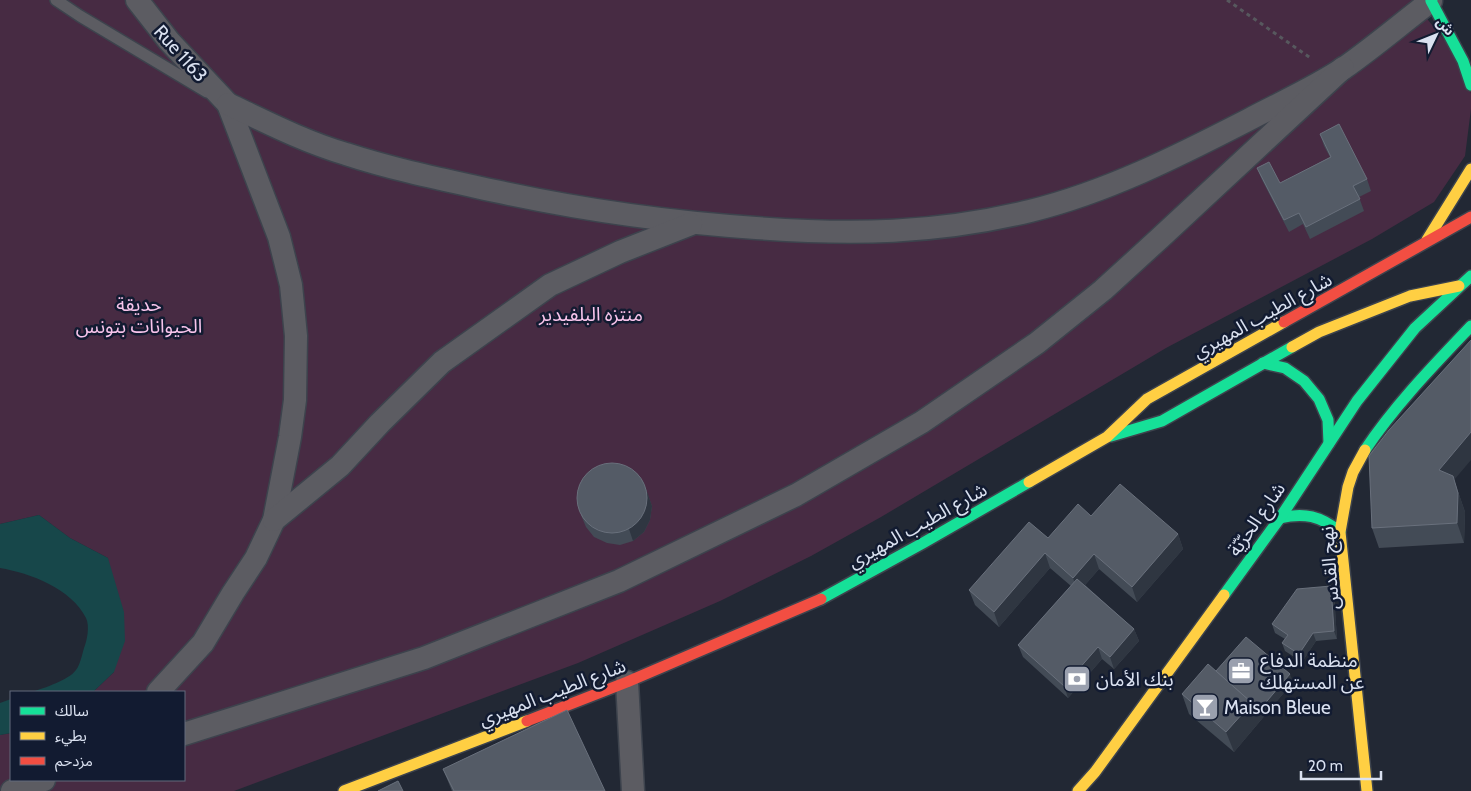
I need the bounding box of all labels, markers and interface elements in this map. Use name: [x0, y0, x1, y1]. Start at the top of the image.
north arrow: [1411, 10, 1461, 60]
text: ش: [1432, 13, 1459, 39]
street label: Rue 1163: [149, 20, 212, 87]
street label: شارع الطيب المهيري: [1189, 268, 1337, 366]
park label: حديقة الحيوانات بتونس: [76, 293, 202, 338]
park label: منتزه البلفيدير: [538, 303, 643, 326]
street label: شارع الطيب المهيري: [844, 478, 992, 576]
street label: شارع الحرّيّة: [1223, 478, 1292, 562]
street label: نهج القدس: [1315, 525, 1347, 610]
place label: منظمة الدفاع عن المستهلك: [1260, 649, 1364, 694]
street label: شارع الطيب المهيري: [475, 654, 630, 734]
office icon: منظمة الدفاع عن المستهلك: [1226, 656, 1256, 686]
bank icon: بنك الأمان: [1062, 664, 1092, 694]
place label: بنك الأمان: [1096, 668, 1174, 691]
legend: [10, 691, 185, 781]
bar icon: Maison Bleue: [1190, 692, 1220, 722]
place label: Maison Bleue: [1224, 696, 1331, 719]
text: سالك: [55, 702, 89, 720]
text: بطيء: [55, 727, 87, 747]
scale bar: [1301, 748, 1381, 780]
text: مزدحم: [55, 752, 93, 772]
text: 20 m: [1308, 757, 1343, 775]

